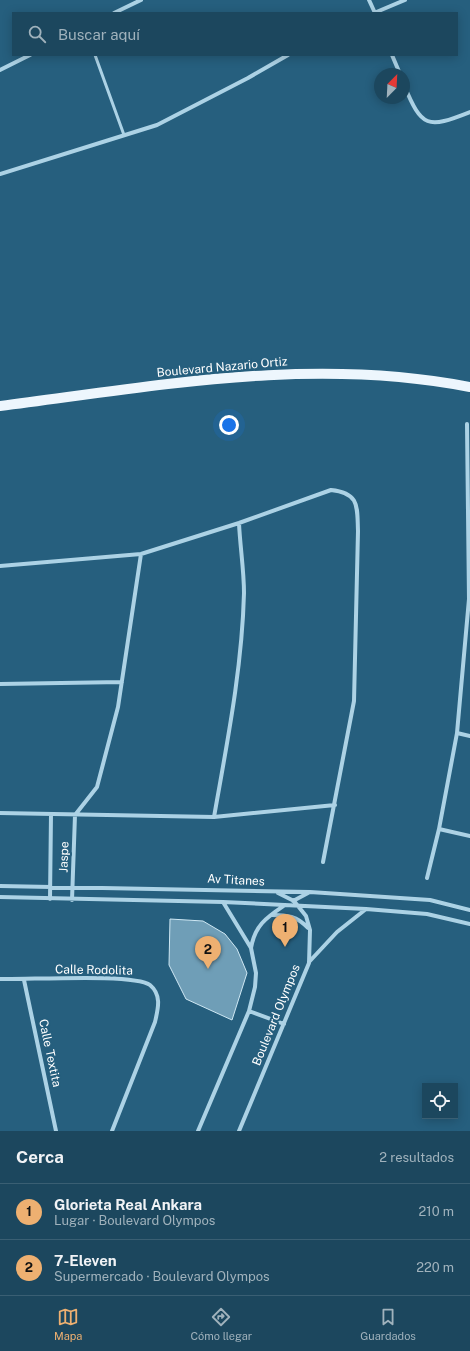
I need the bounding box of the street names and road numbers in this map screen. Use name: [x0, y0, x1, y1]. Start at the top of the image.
street label: Boulevard Nazario Ortiz: [156, 354, 288, 380]
street label: Jaspe: [56, 841, 72, 873]
street label: Av Titanes: [207, 871, 265, 889]
street label: Calle Rodolita: [55, 962, 133, 978]
street label: Boulevard Olympos: [249, 962, 303, 1068]
street label: Calle Textita: [36, 1018, 64, 1088]

